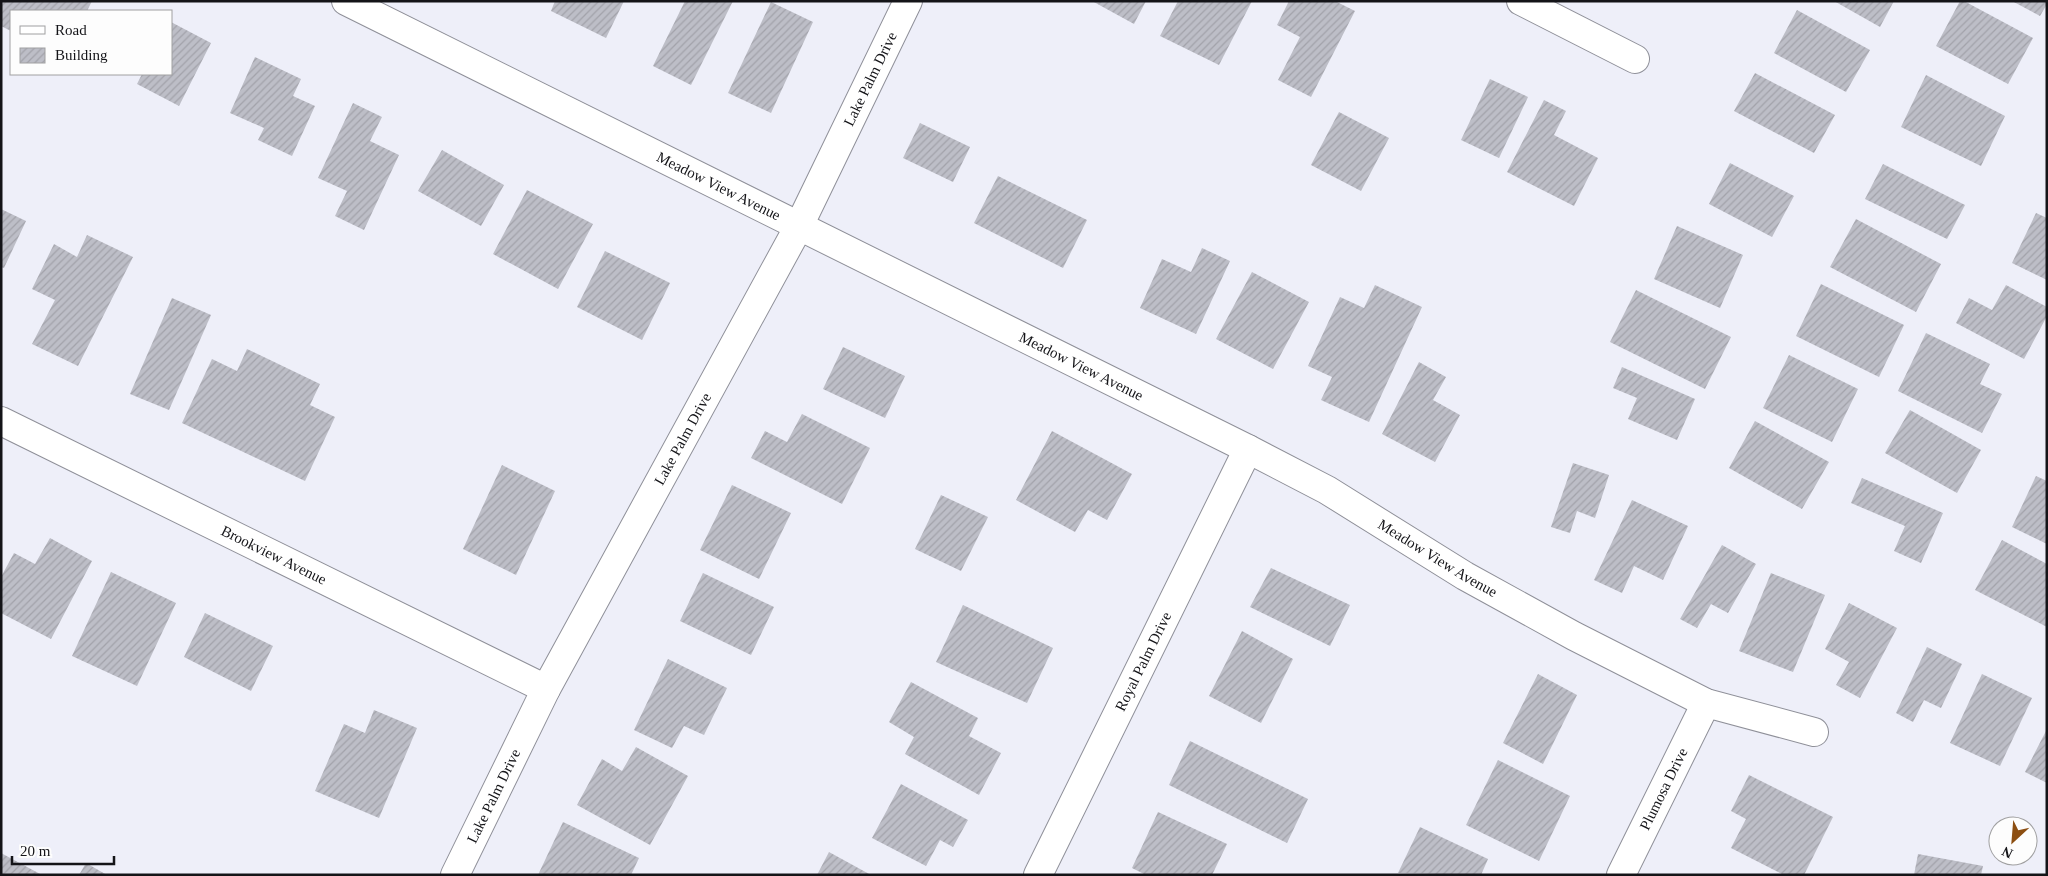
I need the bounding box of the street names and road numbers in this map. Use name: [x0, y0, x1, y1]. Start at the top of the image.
street label: Lake Palm Drive: [841, 29, 900, 129]
street label: Meadow View Avenue: [654, 149, 783, 224]
street label: Meadow View Avenue: [1017, 329, 1146, 404]
street label: Lake Palm Drive: [651, 390, 714, 488]
street label: Meadow View Avenue: [1375, 516, 1500, 600]
street label: Brookview Avenue: [219, 523, 329, 588]
street label: Royal Palm Drive: [1112, 609, 1175, 714]
street label: Plumosa Drive: [1637, 745, 1691, 833]
street label: Lake Palm Drive: [464, 746, 524, 846]

